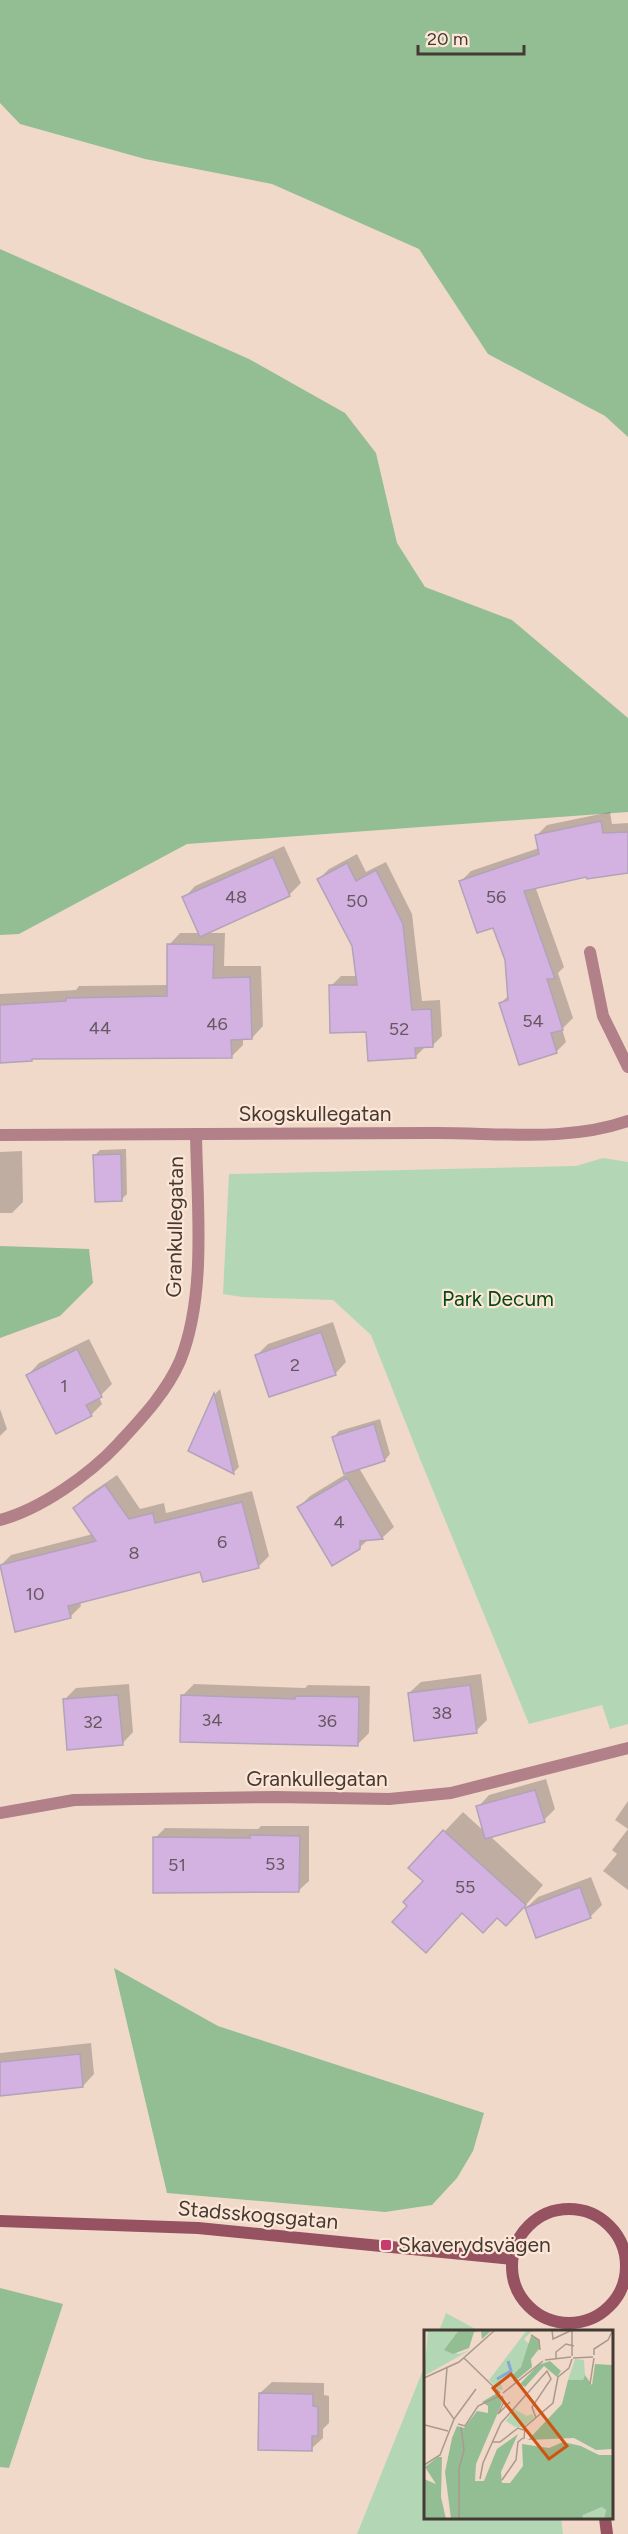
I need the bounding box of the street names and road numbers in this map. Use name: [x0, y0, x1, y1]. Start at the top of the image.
street label: Skogskullegatan: [238, 1101, 392, 1126]
street label: Grankullegatan: [161, 1156, 188, 1298]
street label: Grankullegatan: [246, 1766, 388, 1791]
street label: Stadsskogsgatan: [177, 2195, 339, 2234]

